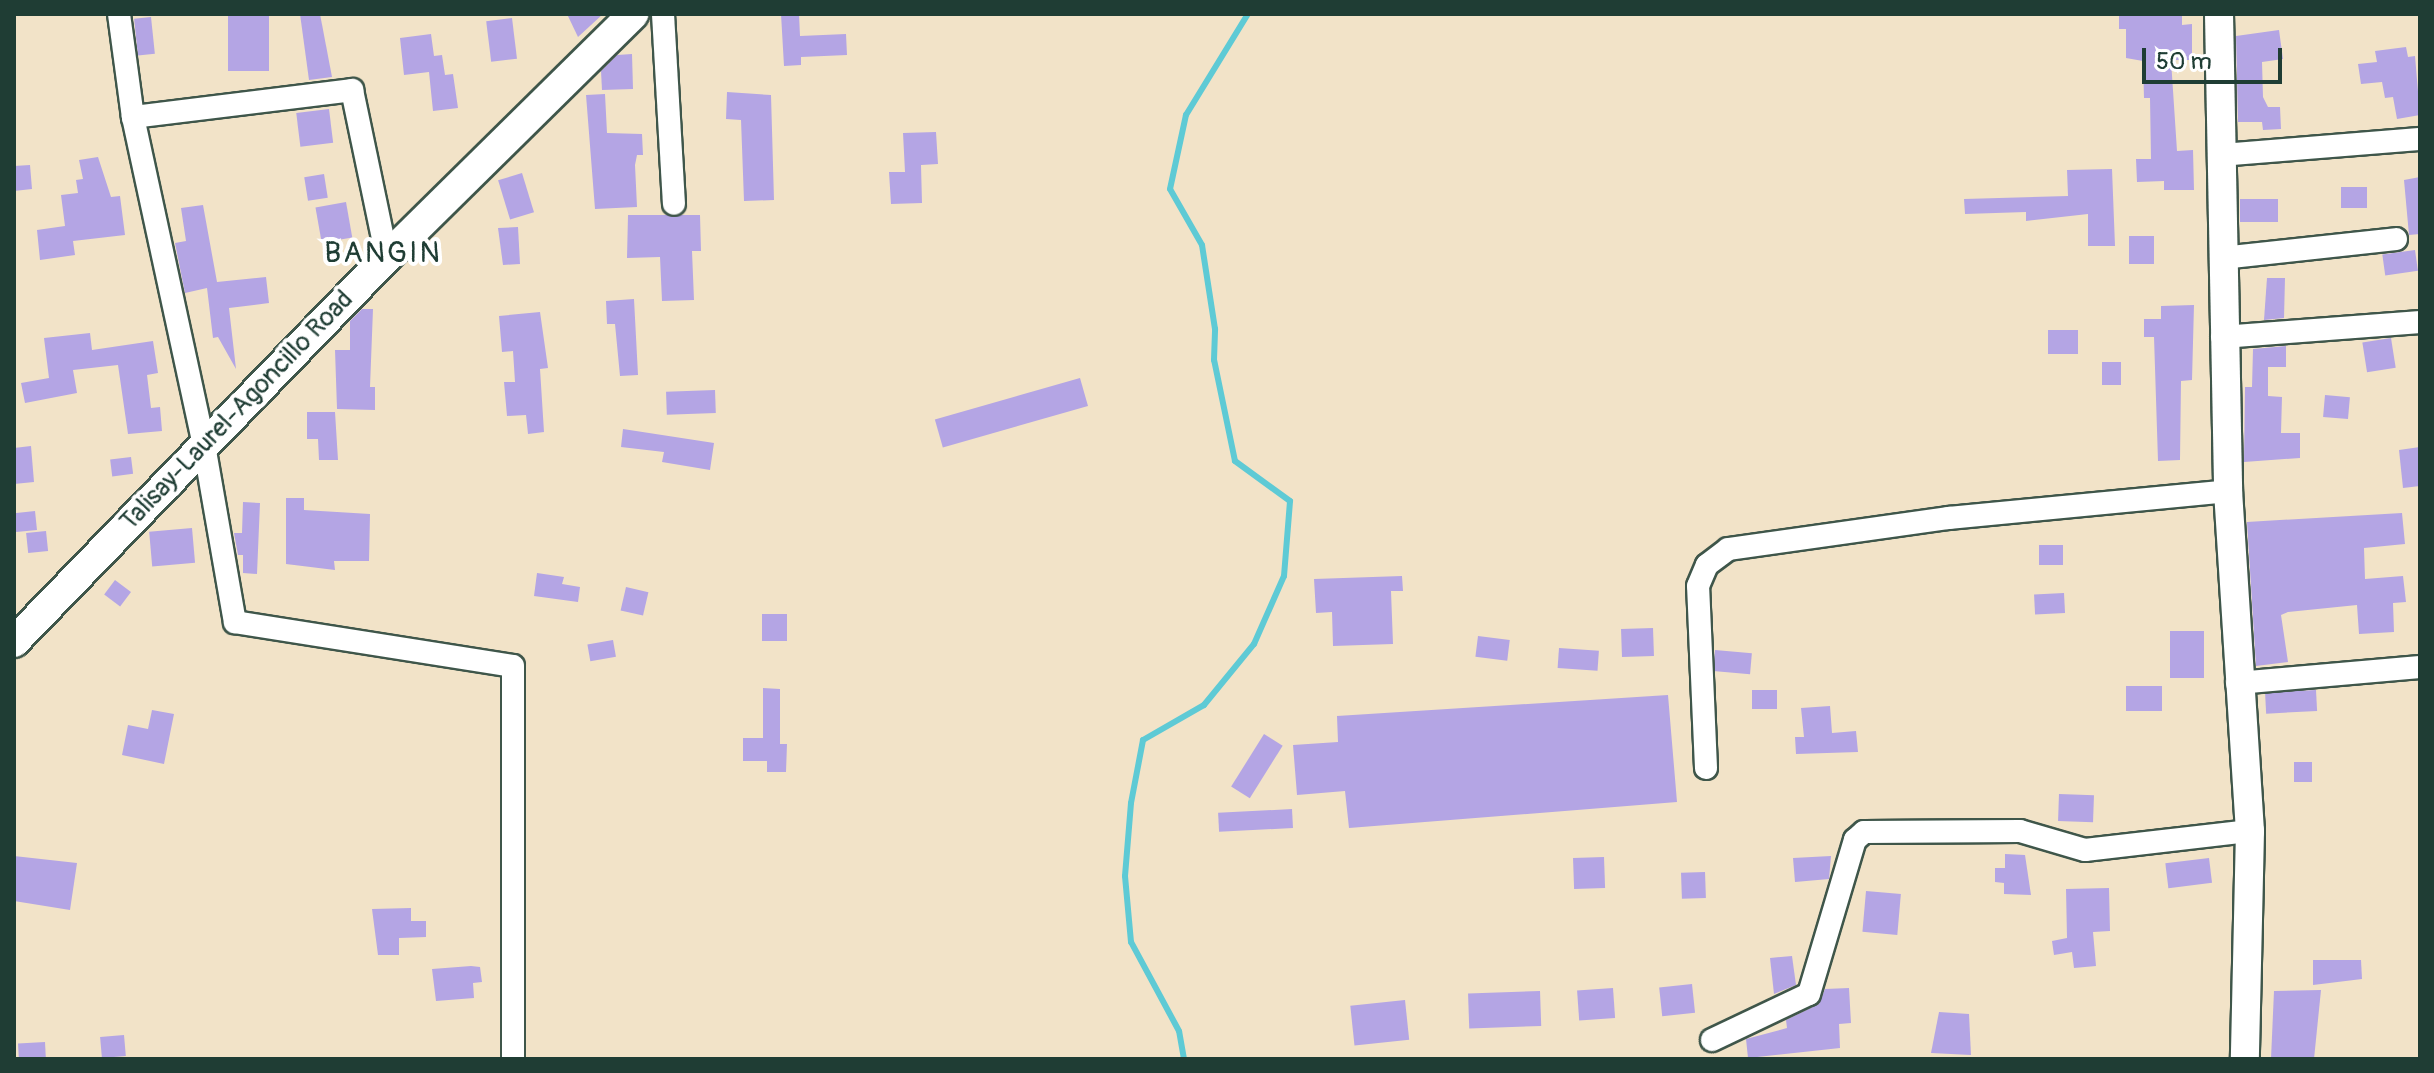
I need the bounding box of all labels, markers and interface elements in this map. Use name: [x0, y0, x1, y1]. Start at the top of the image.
scale bar: [2146, 32, 2286, 82]
text: 50 m: [2156, 47, 2212, 76]
district label: BANGIN: [324, 235, 442, 271]
street label: Talisay-Laurel-Agoncillo Road: [114, 284, 360, 538]

